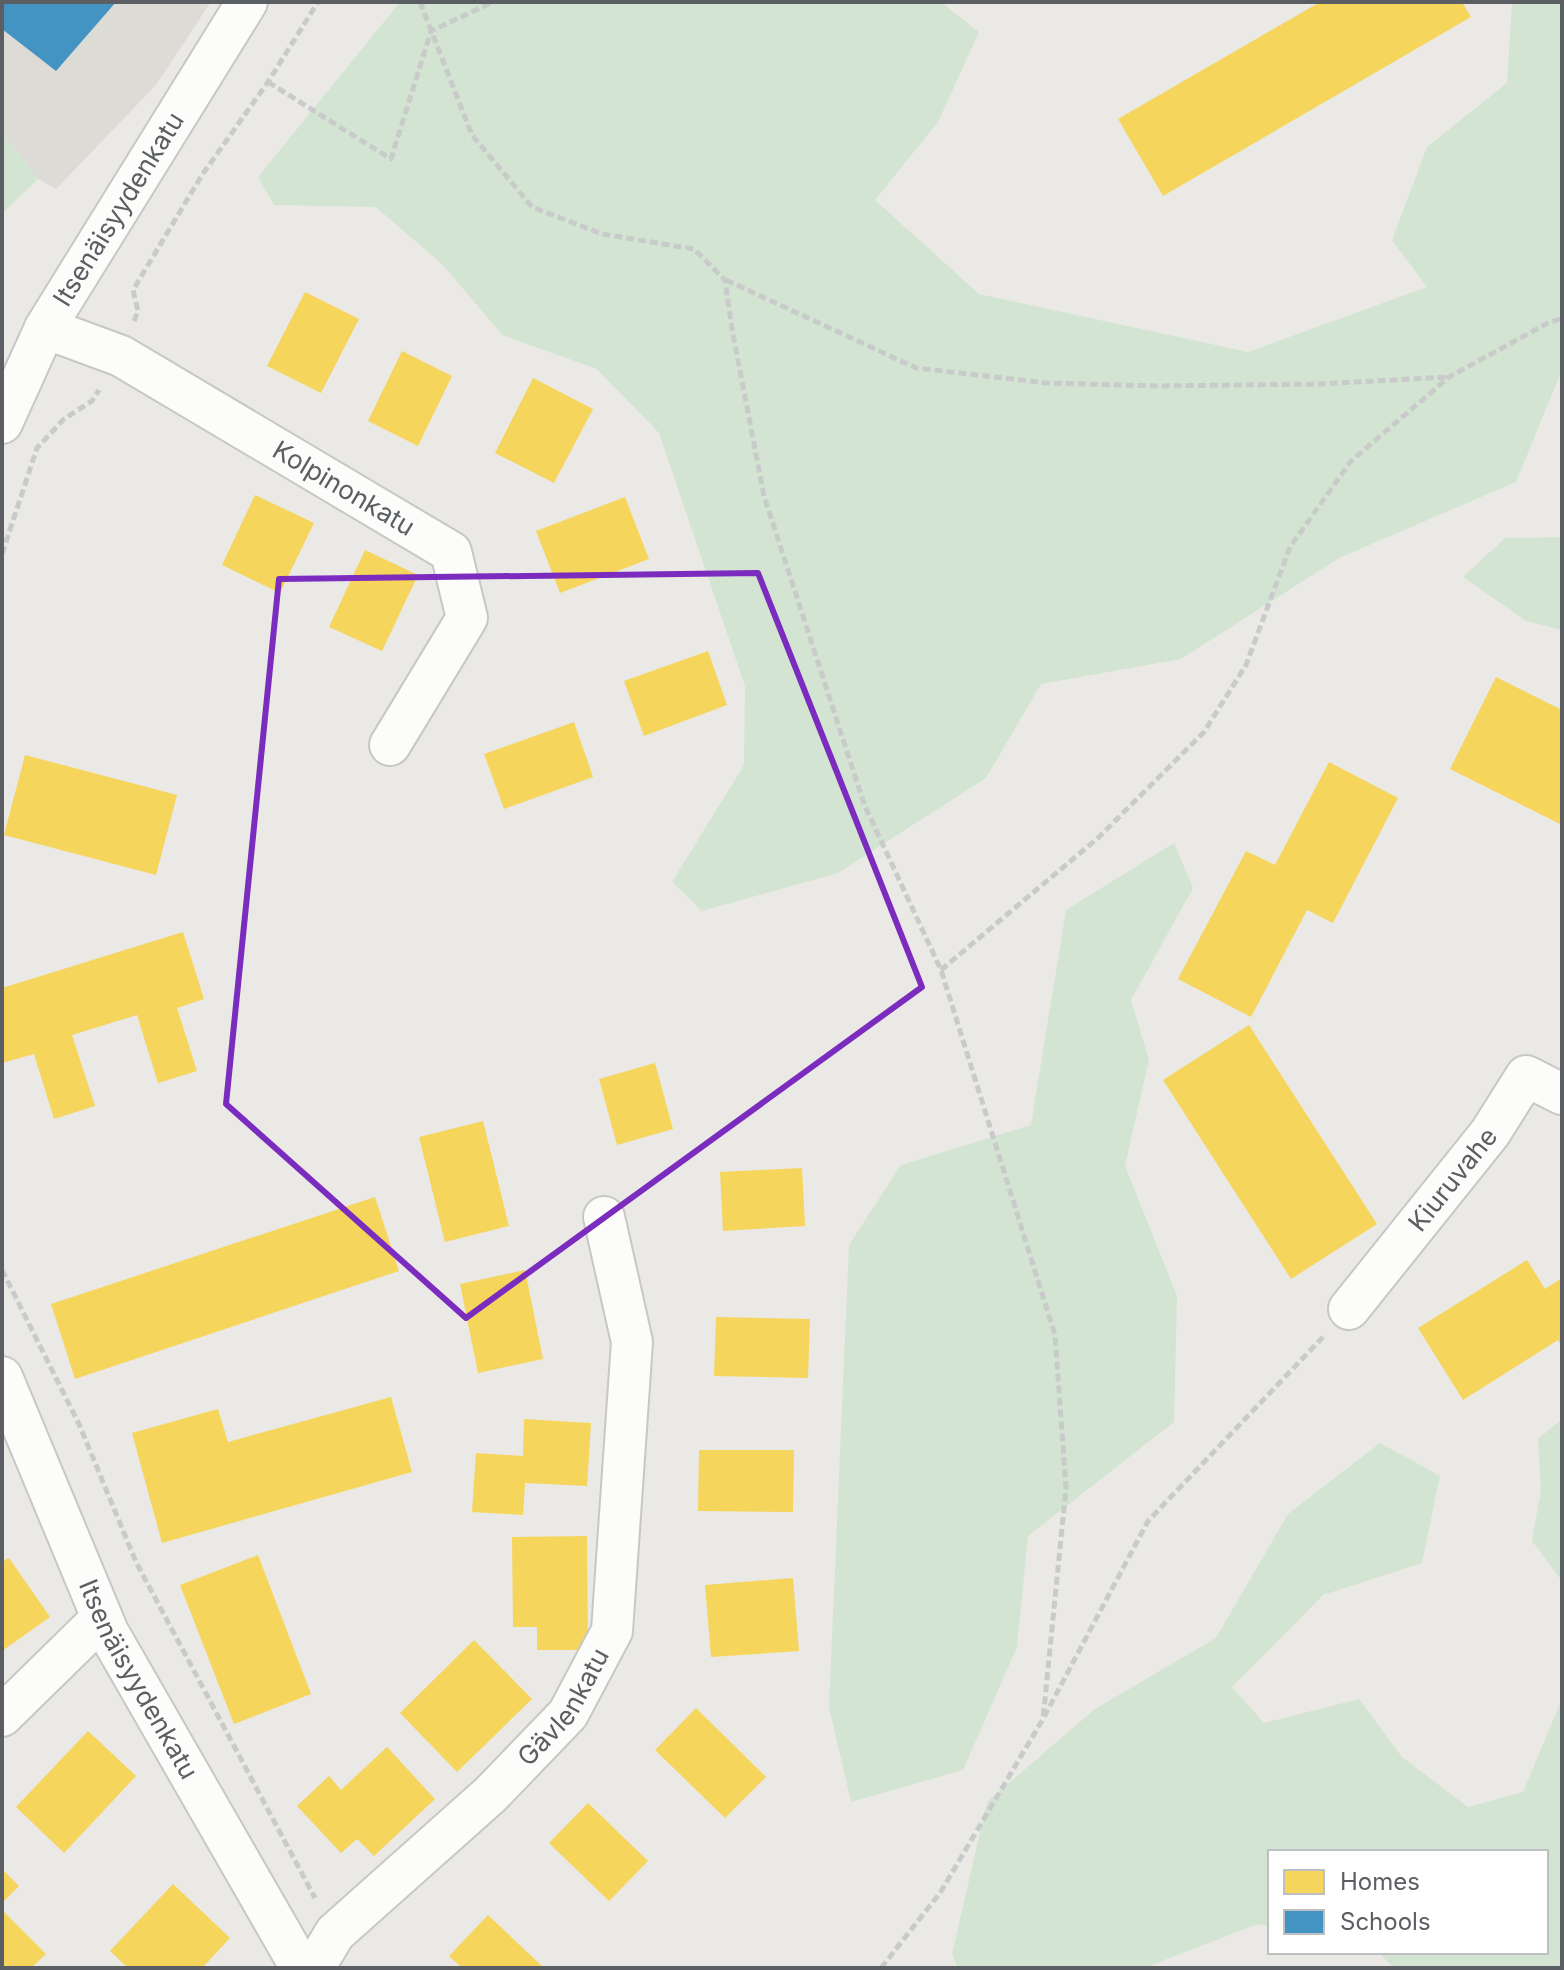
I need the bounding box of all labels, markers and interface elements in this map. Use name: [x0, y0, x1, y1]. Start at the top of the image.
street label: Itsenäisyydenkatu: [46, 106, 190, 312]
street label: Kolpinonkatu: [267, 434, 421, 542]
street label: Kiuruvahe: [1401, 1121, 1503, 1237]
street label: Itsenäisyydenkatu: [73, 1575, 205, 1784]
street label: Gävlenkatu: [511, 1643, 615, 1772]
legend: [1268, 1850, 1548, 1954]
text: Homes: [1340, 1867, 1420, 1896]
text: Schools: [1340, 1907, 1431, 1936]

